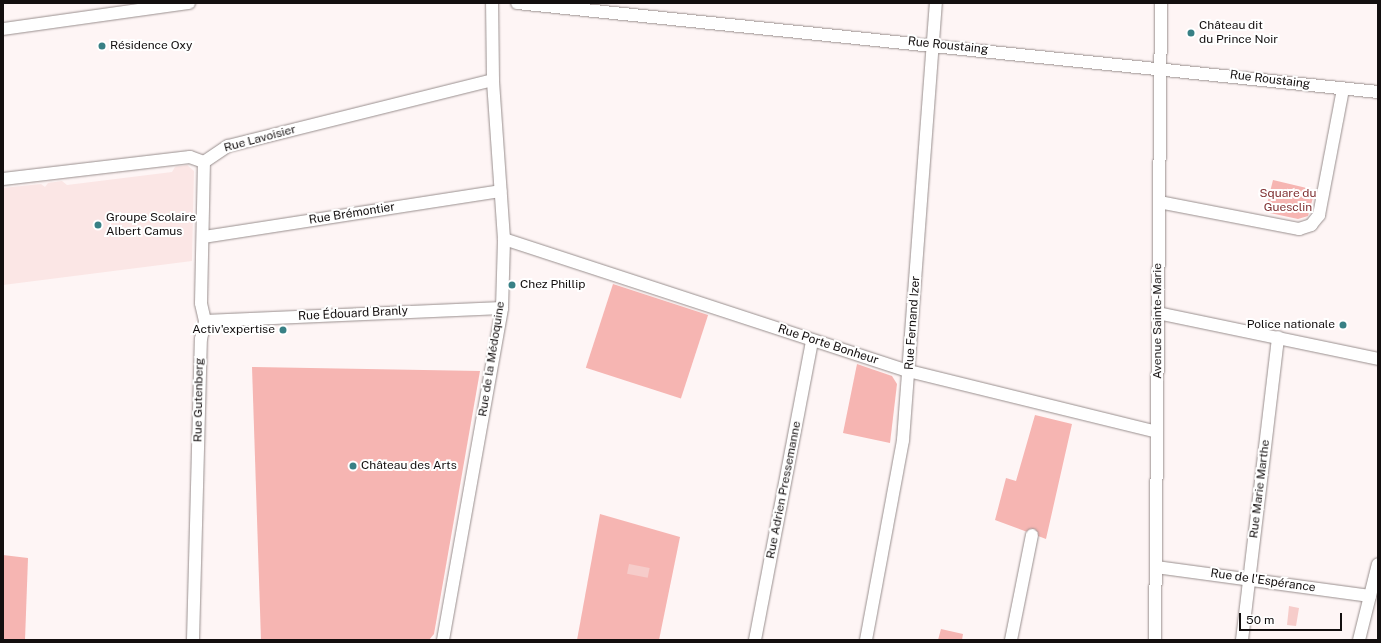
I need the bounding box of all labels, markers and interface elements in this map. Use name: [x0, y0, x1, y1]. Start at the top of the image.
place label: Château dit du Prince Noir: [1199, 19, 1278, 47]
marker: Château dit du Prince Noir: [1186, 28, 1196, 38]
street label: Rue Roustaing: [907, 35, 989, 57]
place label: Résidence Oxy: [110, 39, 193, 53]
marker: Résidence Oxy: [97, 41, 107, 51]
street label: Rue Roustaing: [1229, 68, 1311, 92]
street label: Rue Lavoisier: [222, 122, 298, 156]
park label: Square du Guesclin: [1259, 187, 1317, 215]
street label: Rue Brémontier: [308, 200, 396, 228]
place label: Groupe Scolaire Albert Camus: [106, 211, 196, 239]
marker: Groupe Scolaire Albert Camus: [93, 220, 103, 230]
street label: Avenue Sainte-Marie: [1151, 263, 1165, 379]
street label: Rue Fernand Izer: [903, 275, 923, 371]
place label: Chez Phillip: [520, 278, 585, 292]
marker: Chez Phillip: [507, 280, 517, 290]
street label: Rue de la Médoquine: [476, 300, 508, 418]
street label: Rue Édouard Branly: [298, 304, 408, 324]
place label: Police nationale: [1247, 318, 1335, 332]
marker: Police nationale: [1338, 320, 1348, 330]
street label: Rue Porte Bonheur: [776, 322, 880, 368]
place label: Activ'expertise: [192, 323, 275, 337]
marker: Activ'expertise: [278, 325, 288, 335]
street label: Rue Gutenberg: [191, 358, 207, 442]
street label: Rue Adrien Pressemanne: [764, 420, 804, 560]
street label: Rue Marie Marthe: [1247, 439, 1273, 539]
place label: Château des Arts: [361, 459, 457, 473]
marker: Château des Arts: [348, 461, 358, 471]
street label: Rue de l'Espérance: [1209, 566, 1317, 596]
scale bar: [1241, 605, 1344, 631]
text: 50 m: [1246, 613, 1274, 627]

